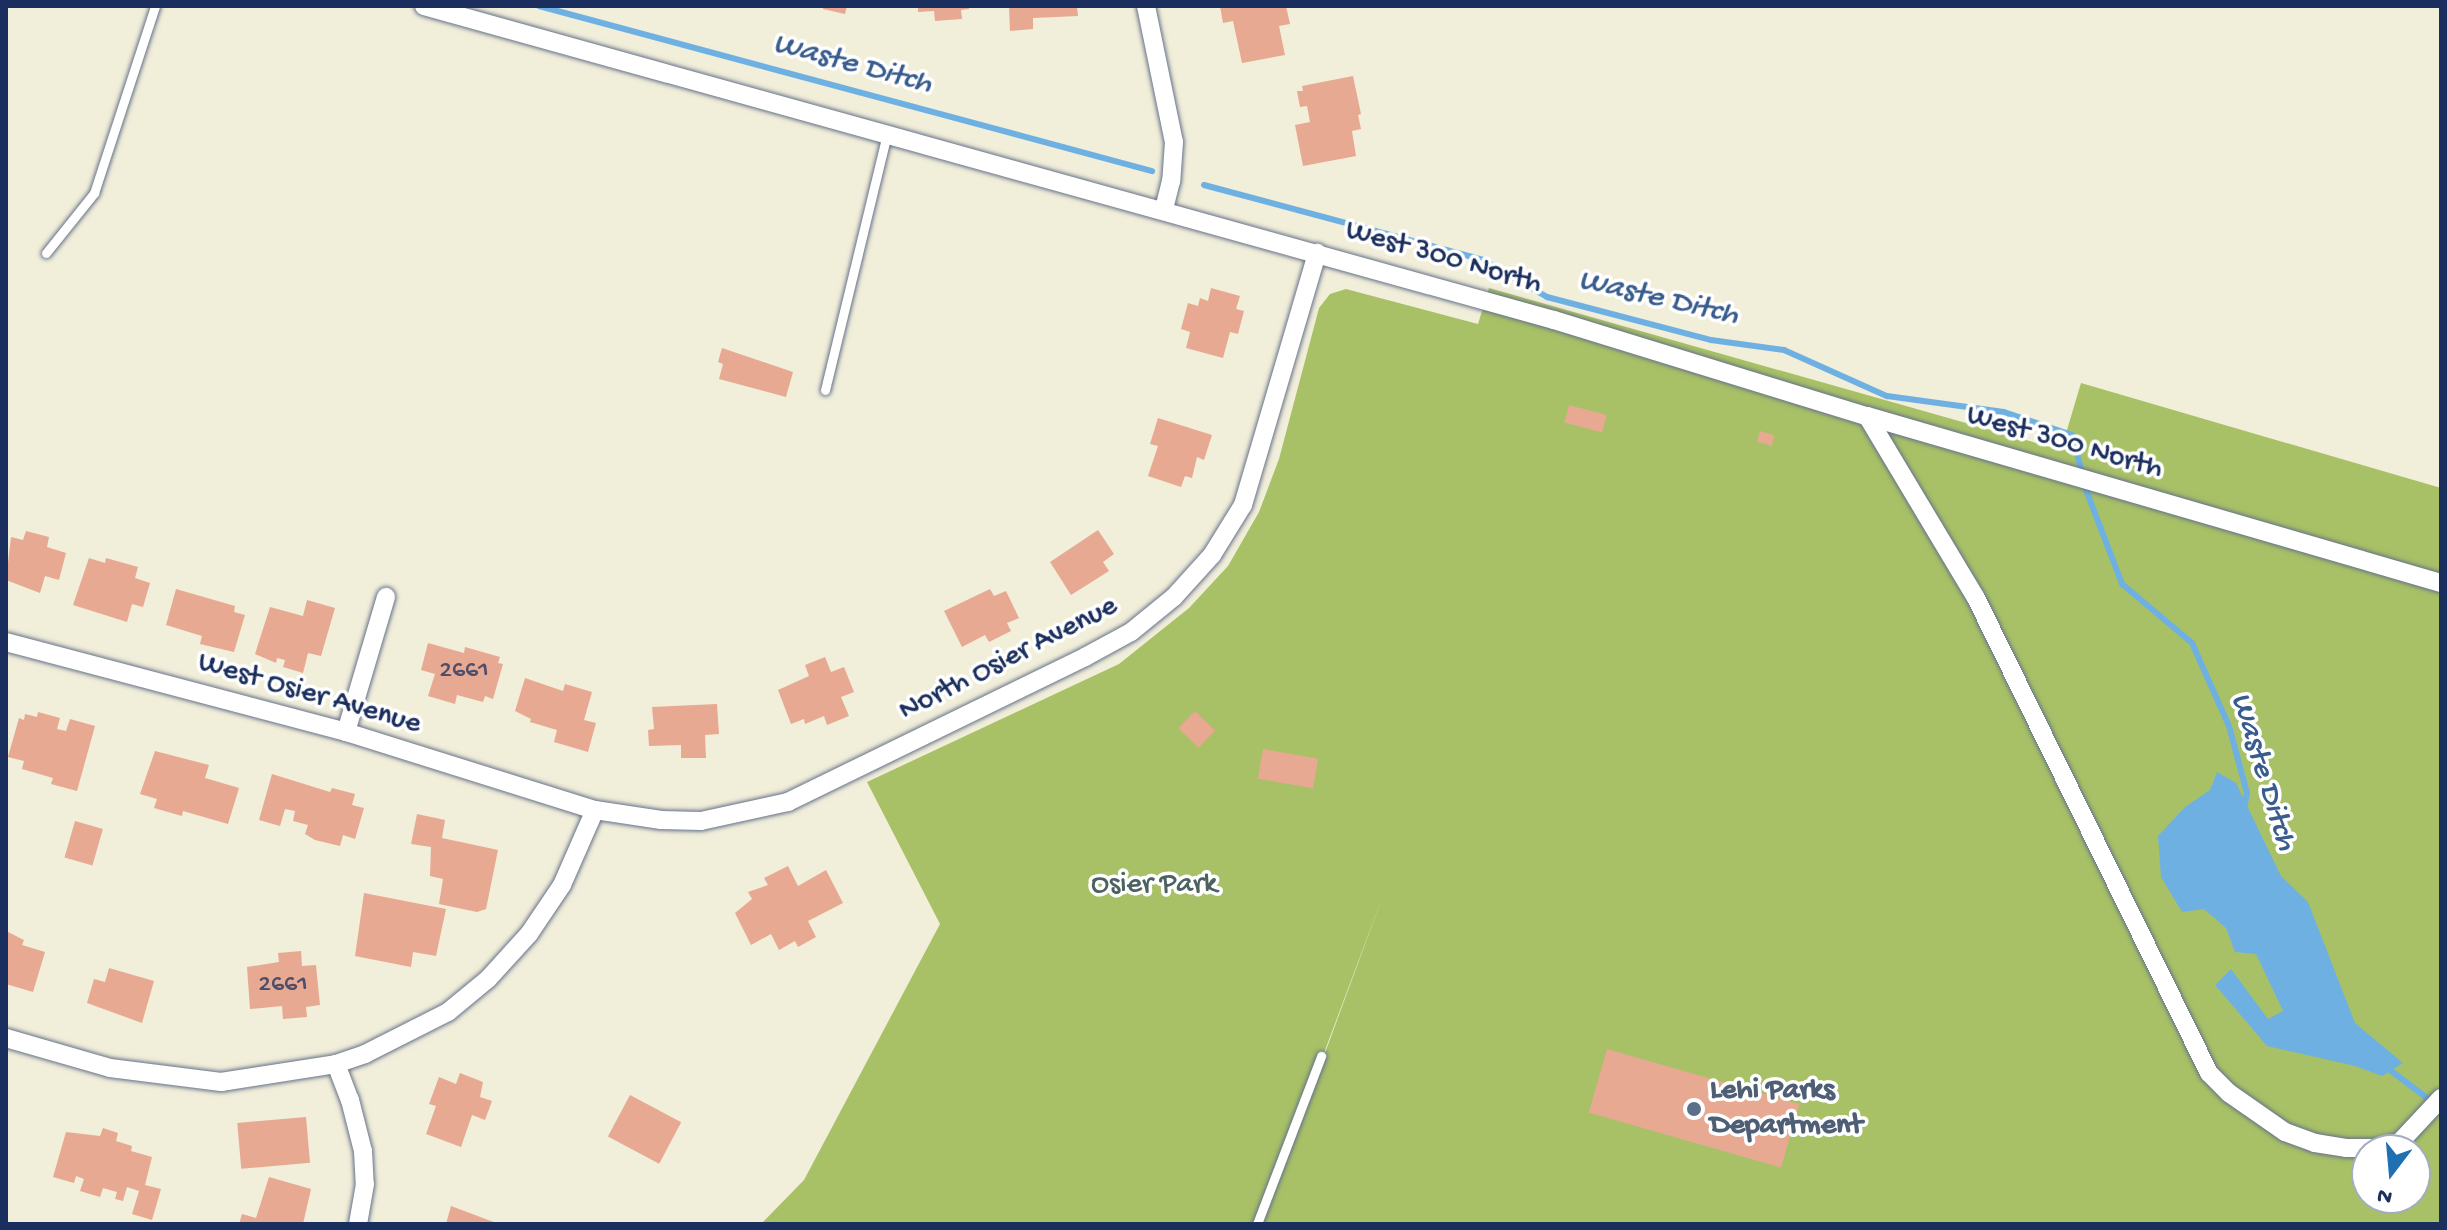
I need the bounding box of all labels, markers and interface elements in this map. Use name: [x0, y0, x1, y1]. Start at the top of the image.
water label: Waste Ditch: [768, 25, 936, 105]
street label: West 300 North: [1341, 214, 1545, 304]
water label: Waste Ditch: [1574, 262, 1742, 336]
street label: West 300 North: [1962, 399, 2166, 489]
street label: North Osier Avenue: [894, 589, 1124, 731]
street label: West Osier Avenue: [193, 646, 425, 744]
house number: 2661: [439, 656, 489, 688]
water label: Waste Ditch: [2220, 689, 2304, 855]
park label: Osier Park: [1091, 868, 1217, 904]
house number: 2661: [258, 970, 308, 1002]
place label: Lehi Parks Department: [1710, 1074, 1863, 1144]
marker: Lehi Parks Department: [1685, 1100, 1703, 1118]
north arrow: [2351, 1134, 2431, 1214]
text: N: [2374, 1181, 2395, 1210]

